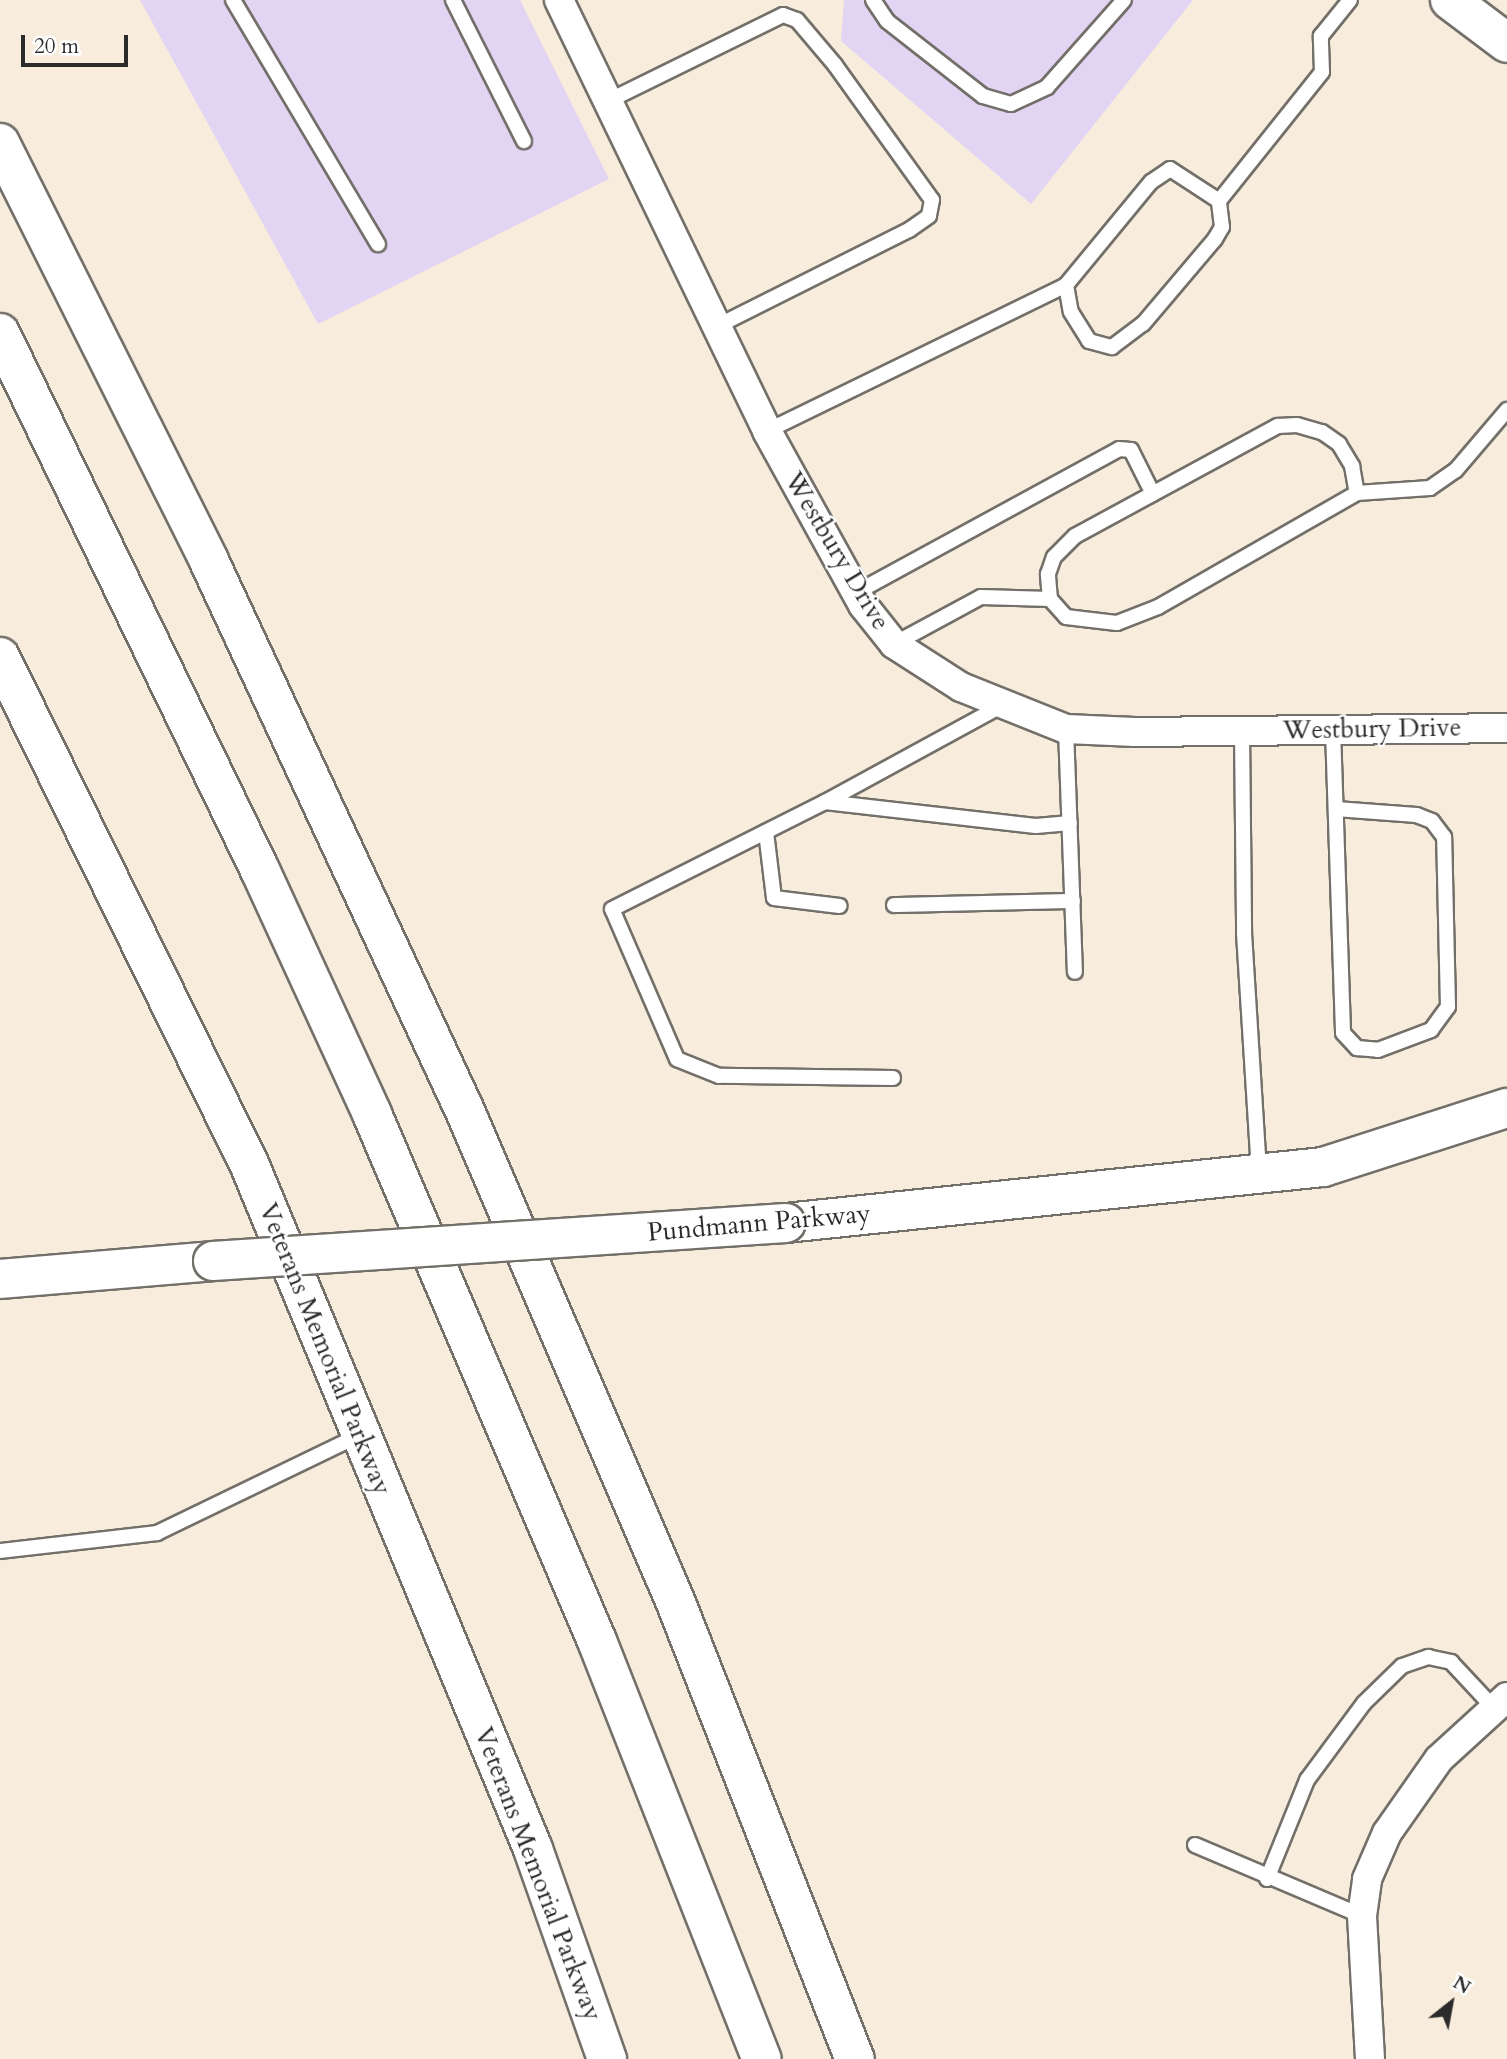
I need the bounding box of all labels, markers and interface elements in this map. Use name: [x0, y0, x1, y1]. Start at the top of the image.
scale bar: [24, 21, 131, 65]
text: 20 m: [34, 32, 79, 61]
street label: Westbury Drive: [778, 466, 896, 636]
street label: Westbury Drive: [1282, 712, 1462, 746]
street label: Pundmann Parkway: [646, 1198, 872, 1248]
street label: Veterans Memorial Parkway: [252, 1199, 398, 1499]
street label: Veterans Memorial Parkway: [468, 1723, 608, 2025]
north arrow: [1416, 1968, 1486, 2038]
text: N: [1448, 1970, 1476, 2000]

